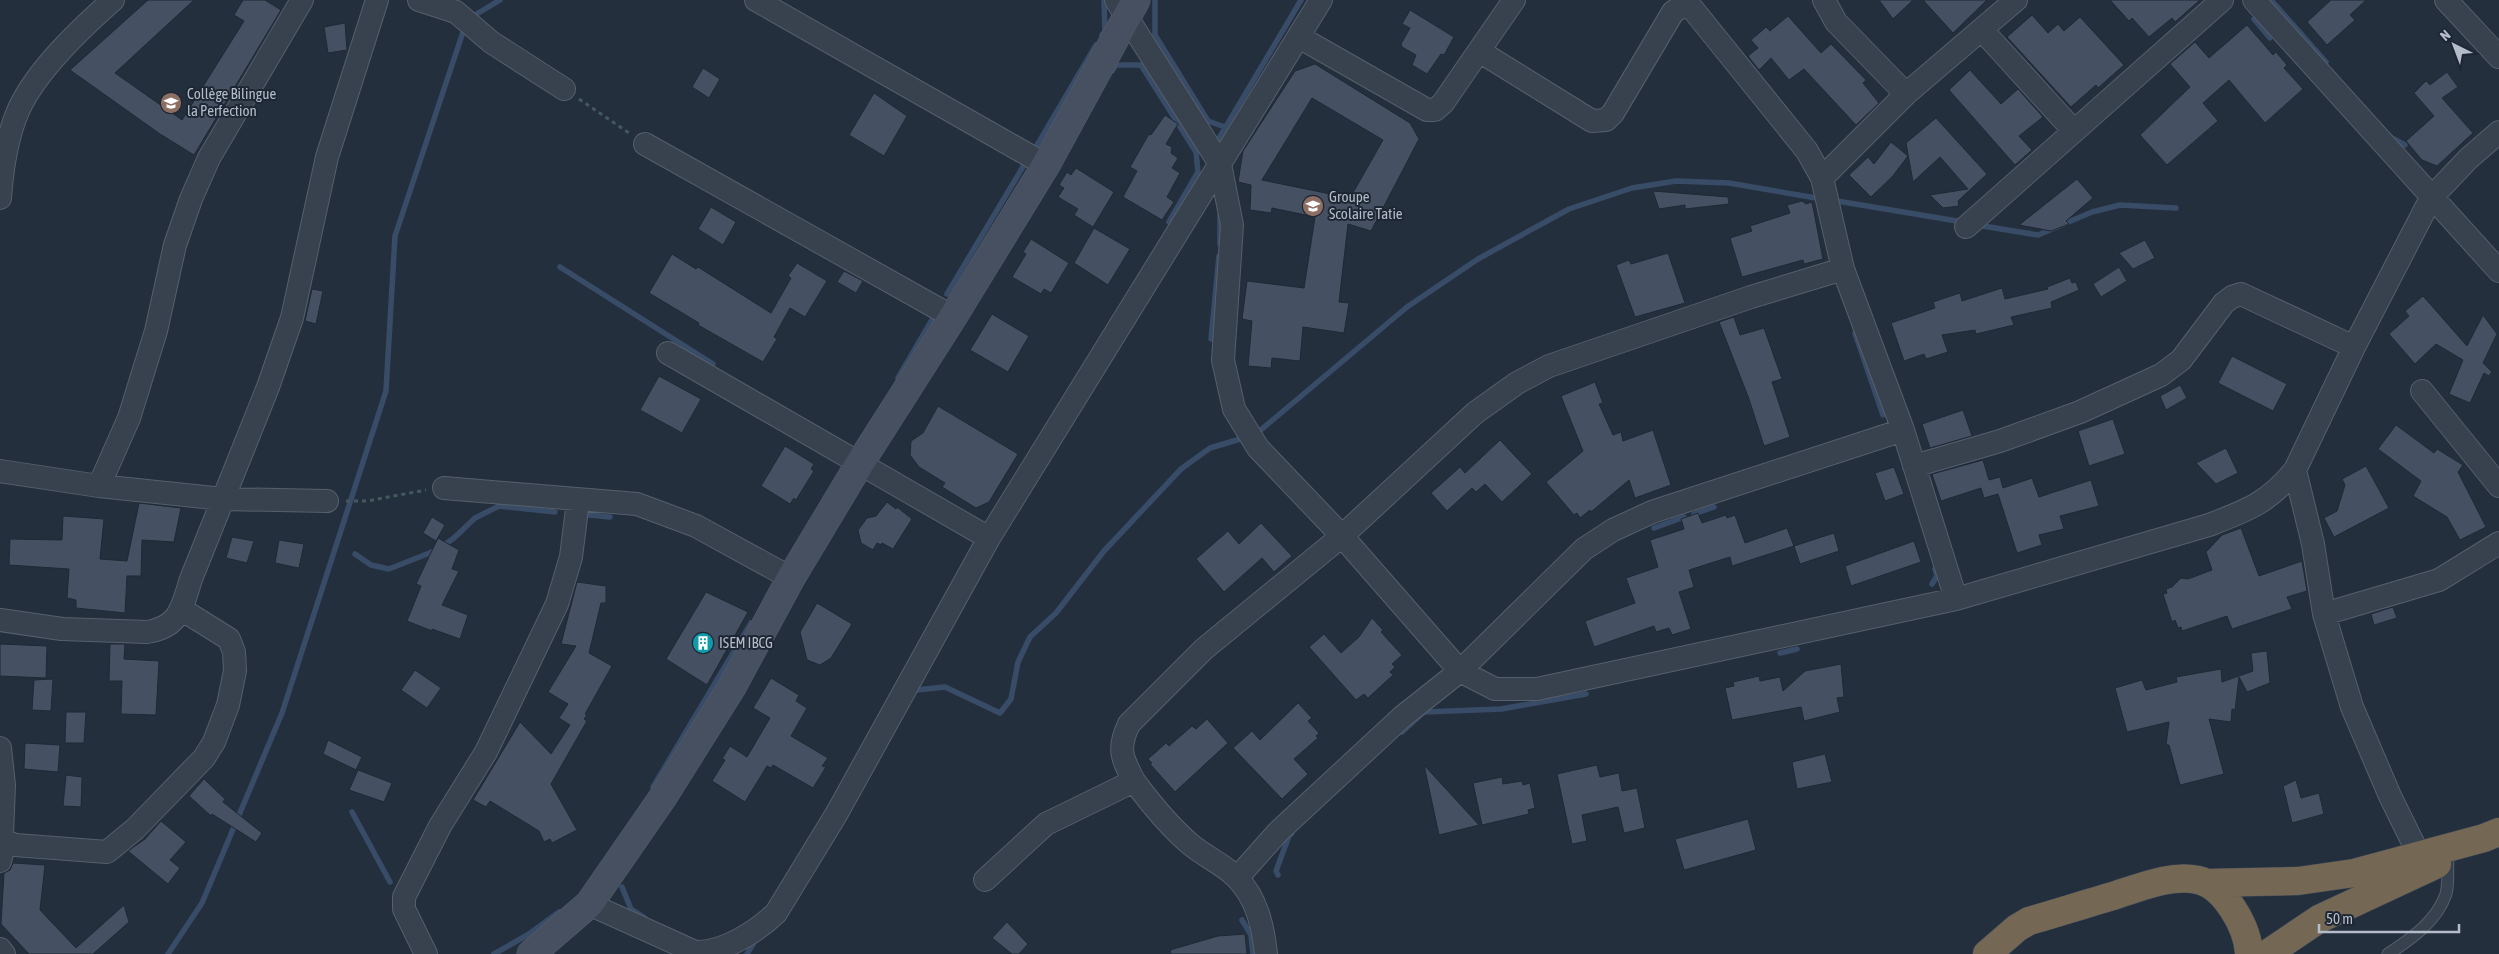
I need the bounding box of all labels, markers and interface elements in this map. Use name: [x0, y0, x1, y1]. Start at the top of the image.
north arrow: [2429, 20, 2479, 70]
text: N: [2437, 27, 2454, 44]
place label: Collège Bilingue la Perfection: [187, 85, 276, 119]
school or university icon: Collège Bilingue la Perfection: [159, 91, 183, 115]
place label: Groupe Scolaire Tatie: [1329, 188, 1403, 222]
school or university icon: Groupe Scolaire Tatie: [1301, 194, 1325, 218]
building icon: ISEM IBCG: [691, 631, 715, 655]
place label: ISEM IBCG: [719, 634, 773, 651]
scale bar: [2319, 902, 2459, 934]
text: 50 m: [2326, 910, 2353, 927]

